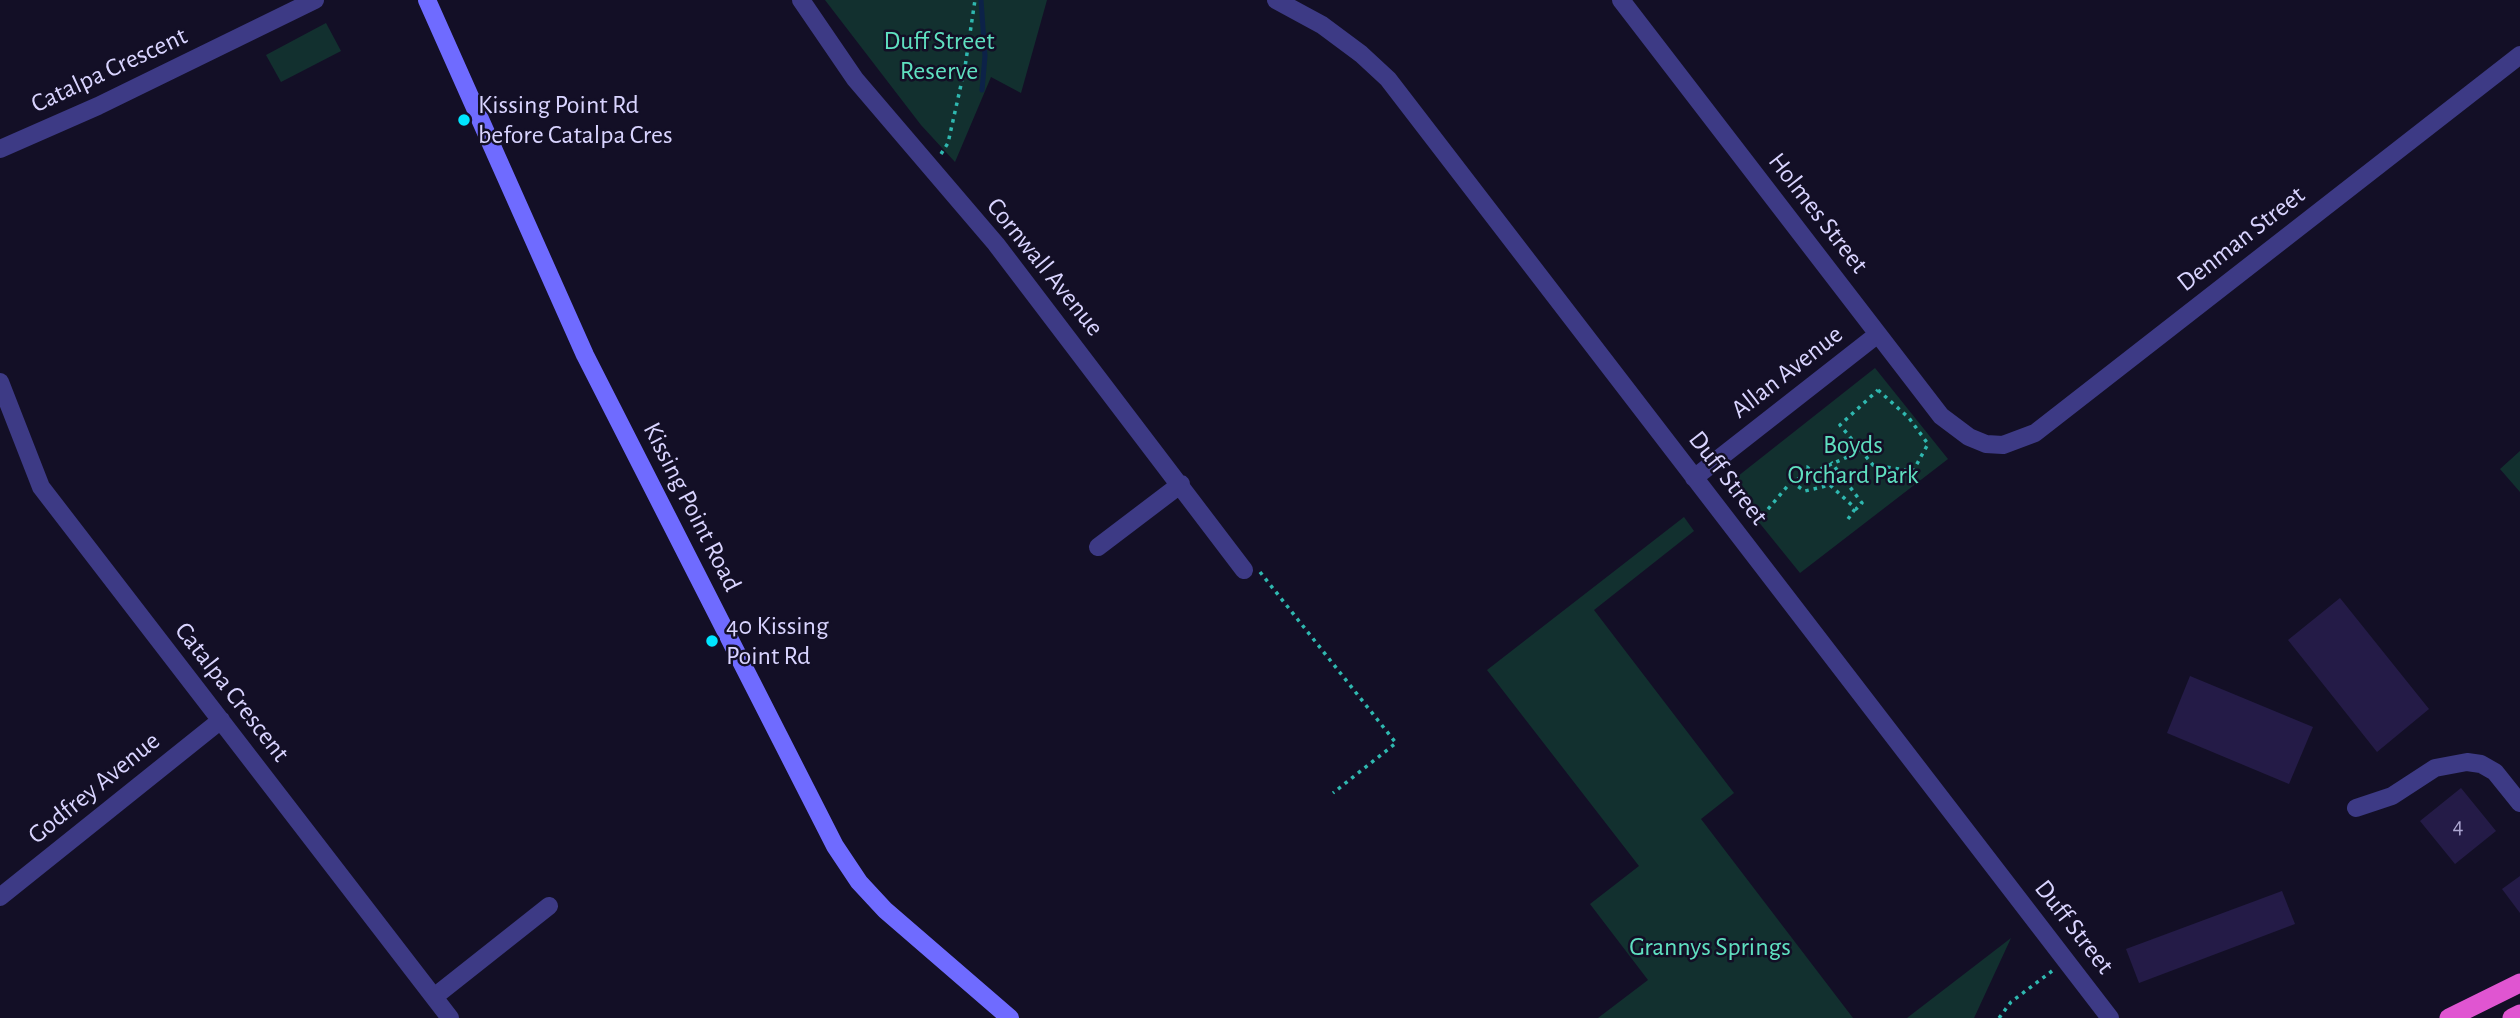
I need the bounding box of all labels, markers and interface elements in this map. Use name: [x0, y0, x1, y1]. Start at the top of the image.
street label: Catalpa Crescent: [26, 20, 192, 120]
park label: Duff Street Reserve: [883, 25, 995, 86]
place label: Kissing Point Rd before Catalpa Cres: [478, 89, 673, 150]
marker: Kissing Point Rd before Catalpa Cres: [456, 112, 472, 128]
street label: Holmes Street: [1761, 147, 1875, 279]
street label: Denman Street: [2171, 179, 2311, 299]
street label: Cornwall Avenue: [980, 192, 1110, 342]
street label: Allan Avenue: [1725, 319, 1849, 425]
street label: Kissing Point Road: [636, 417, 748, 597]
street label: Duff Street: [1682, 425, 1774, 531]
park label: Boyds Orchard Park: [1787, 429, 1919, 490]
place label: 40 Kissing Point Rd: [726, 610, 829, 672]
street label: Catalpa Crescent: [168, 616, 296, 768]
marker: 40 Kissing Point Rd: [704, 633, 720, 649]
street label: Godfrey Avenue: [22, 725, 166, 851]
house number: 4: [2452, 812, 2464, 840]
street label: Duff Street: [2028, 874, 2120, 980]
park label: Grannys Springs: [1629, 931, 1791, 963]

